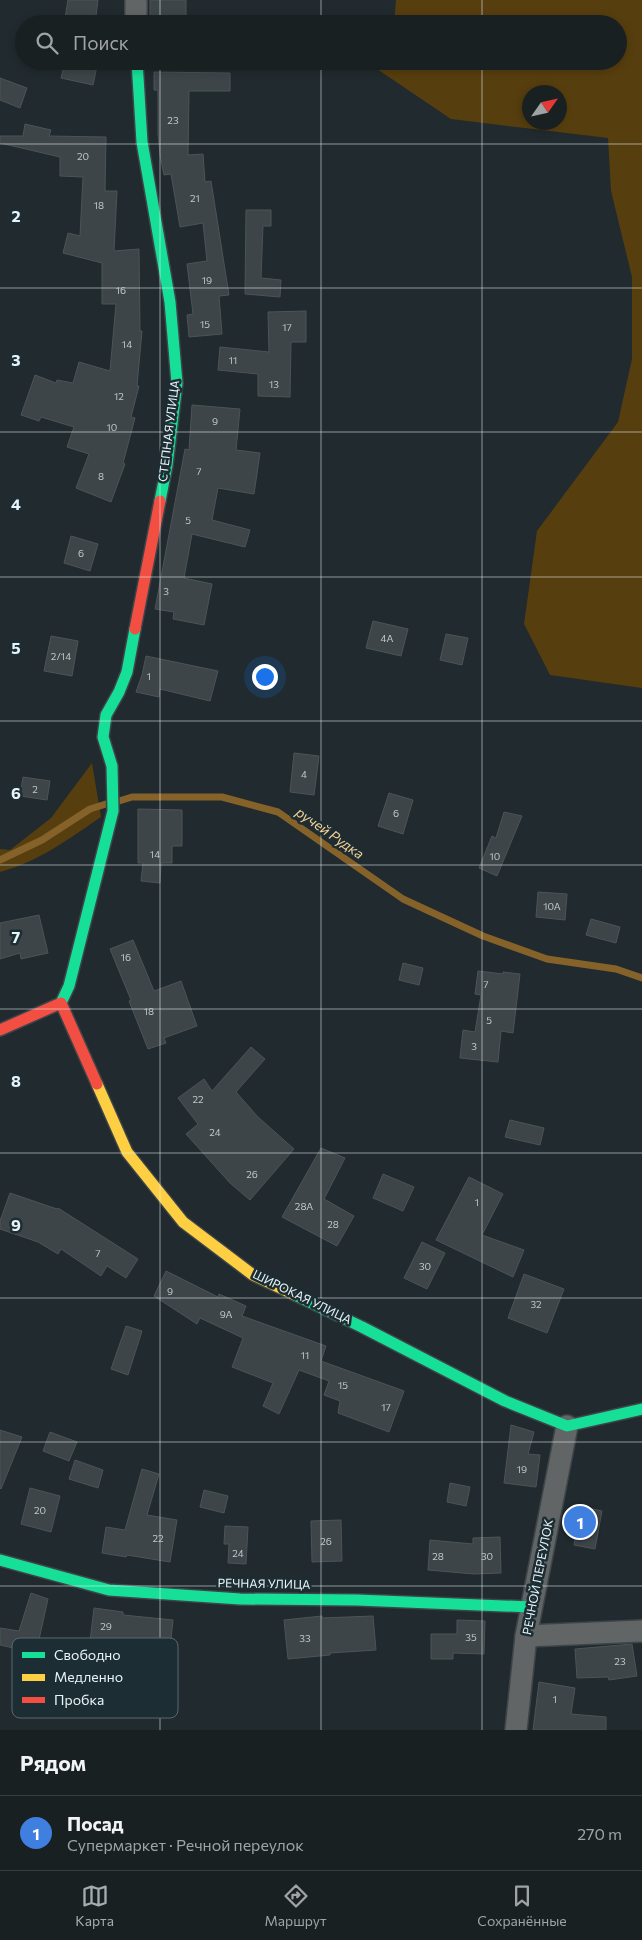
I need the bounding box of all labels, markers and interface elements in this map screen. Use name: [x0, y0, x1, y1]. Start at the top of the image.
search box: [15, 15, 627, 70]
icon: search: [33, 29, 61, 57]
text: Поиск: [73, 31, 129, 54]
north arrow: [522, 85, 567, 130]
house number: 23: [167, 114, 179, 126]
house number: 20: [77, 150, 89, 162]
house number: 21: [190, 192, 200, 204]
house number: 18: [94, 199, 104, 211]
text: 2: [11, 206, 21, 225]
house number: 19: [202, 274, 212, 286]
house number: 16: [116, 284, 126, 296]
house number: 15: [200, 318, 210, 330]
house number: 17: [282, 321, 292, 333]
house number: 14: [122, 338, 132, 350]
text: 3: [11, 350, 21, 369]
house number: 11: [229, 354, 237, 366]
house number: 13: [269, 378, 279, 390]
street label: СТЕПНАЯ УЛИЦА: [155, 379, 181, 482]
house number: 12: [114, 390, 124, 402]
house number: 9: [212, 415, 218, 427]
house number: 10: [107, 421, 117, 433]
house number: 7: [196, 465, 202, 477]
house number: 8: [98, 470, 104, 482]
text: 4: [11, 494, 21, 513]
house number: 5: [185, 514, 191, 526]
house number: 6: [78, 547, 84, 559]
house number: 3: [163, 585, 169, 597]
house number: 4А: [381, 632, 394, 644]
text: 5: [11, 638, 21, 657]
house number: 2/14: [51, 650, 71, 662]
your location: [252, 664, 278, 690]
house number: 1: [147, 670, 151, 682]
house number: 4: [301, 768, 307, 780]
text: 6: [11, 783, 21, 802]
house number: 2: [32, 783, 38, 795]
water label: ручей Рудка: [292, 802, 368, 862]
house number: 6: [393, 807, 399, 819]
house number: 14: [150, 848, 160, 860]
house number: 10: [490, 850, 500, 862]
house number: 10А: [543, 900, 561, 912]
text: 7: [12, 927, 21, 946]
house number: 16: [121, 951, 131, 963]
house number: 7: [483, 978, 489, 990]
house number: 18: [144, 1005, 154, 1017]
house number: 5: [486, 1014, 492, 1026]
house number: 3: [471, 1040, 477, 1052]
text: 8: [11, 1071, 21, 1090]
house number: 22: [192, 1093, 204, 1105]
house number: 24: [209, 1126, 221, 1138]
house number: 26: [246, 1168, 258, 1180]
house number: 1: [475, 1196, 479, 1208]
house number: 28А: [295, 1200, 313, 1212]
text: 9: [11, 1215, 21, 1234]
house number: 28: [327, 1218, 339, 1230]
house number: 7: [95, 1247, 101, 1259]
house number: 30: [419, 1260, 431, 1272]
street label: ШИРОКАЯ УЛИЦА: [251, 1266, 354, 1326]
house number: 9: [167, 1285, 173, 1297]
house number: 32: [530, 1298, 542, 1310]
house number: 9А: [220, 1308, 232, 1320]
house number: 11: [301, 1349, 309, 1361]
house number: 15: [338, 1379, 348, 1391]
house number: 17: [381, 1401, 391, 1413]
house number: 19: [517, 1463, 527, 1475]
pin: 1: [564, 1503, 596, 1541]
house number: 20: [34, 1504, 46, 1516]
street label: РЕЧНОЙ ПЕРЕУЛОК: [519, 1518, 555, 1636]
house number: 22: [152, 1532, 164, 1544]
house number: 26: [320, 1535, 332, 1547]
house number: 24: [232, 1547, 244, 1559]
house number: 28: [432, 1550, 444, 1562]
house number: 30: [481, 1550, 493, 1562]
street label: РЕЧНАЯ УЛИЦА: [217, 1575, 311, 1591]
house number: 29: [100, 1620, 112, 1632]
house number: 35: [465, 1631, 477, 1643]
house number: 33: [299, 1632, 311, 1644]
legend: [12, 1638, 178, 1718]
text: Свободно: [54, 1646, 121, 1663]
house number: 23: [614, 1655, 626, 1667]
text: Медленно: [54, 1668, 123, 1685]
text: Пробка: [54, 1691, 104, 1708]
house number: 1: [553, 1693, 557, 1705]
text: Рядом: [20, 1750, 86, 1775]
text: Посад: [67, 1812, 123, 1835]
text: 1: [32, 1824, 40, 1843]
text: 270 m: [577, 1824, 622, 1843]
text: Супермаркет · Речной переулок: [67, 1835, 304, 1854]
tab: Карта: [75, 1882, 114, 1929]
tab: Маршрут: [265, 1882, 327, 1929]
tab: Сохранённые: [477, 1882, 567, 1929]

